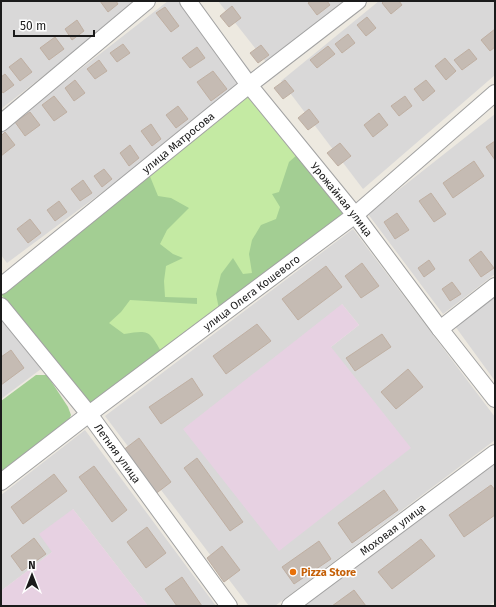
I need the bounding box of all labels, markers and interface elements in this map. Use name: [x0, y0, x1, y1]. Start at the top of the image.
scale bar: [14, 12, 94, 38]
text: 50 m: [20, 19, 46, 33]
street label: улица Матросова: [139, 109, 217, 176]
street label: Урожайная улица: [308, 160, 375, 239]
street label: улица Олега Кошевого: [200, 252, 302, 333]
street label: Летняя улица: [92, 421, 144, 486]
street label: Моховая улица: [357, 501, 428, 558]
north arrow: [12, 555, 52, 595]
text: N: [28, 559, 36, 572]
place label: Pizza Store: [301, 566, 356, 579]
marker: Pizza Store: [288, 567, 298, 577]

